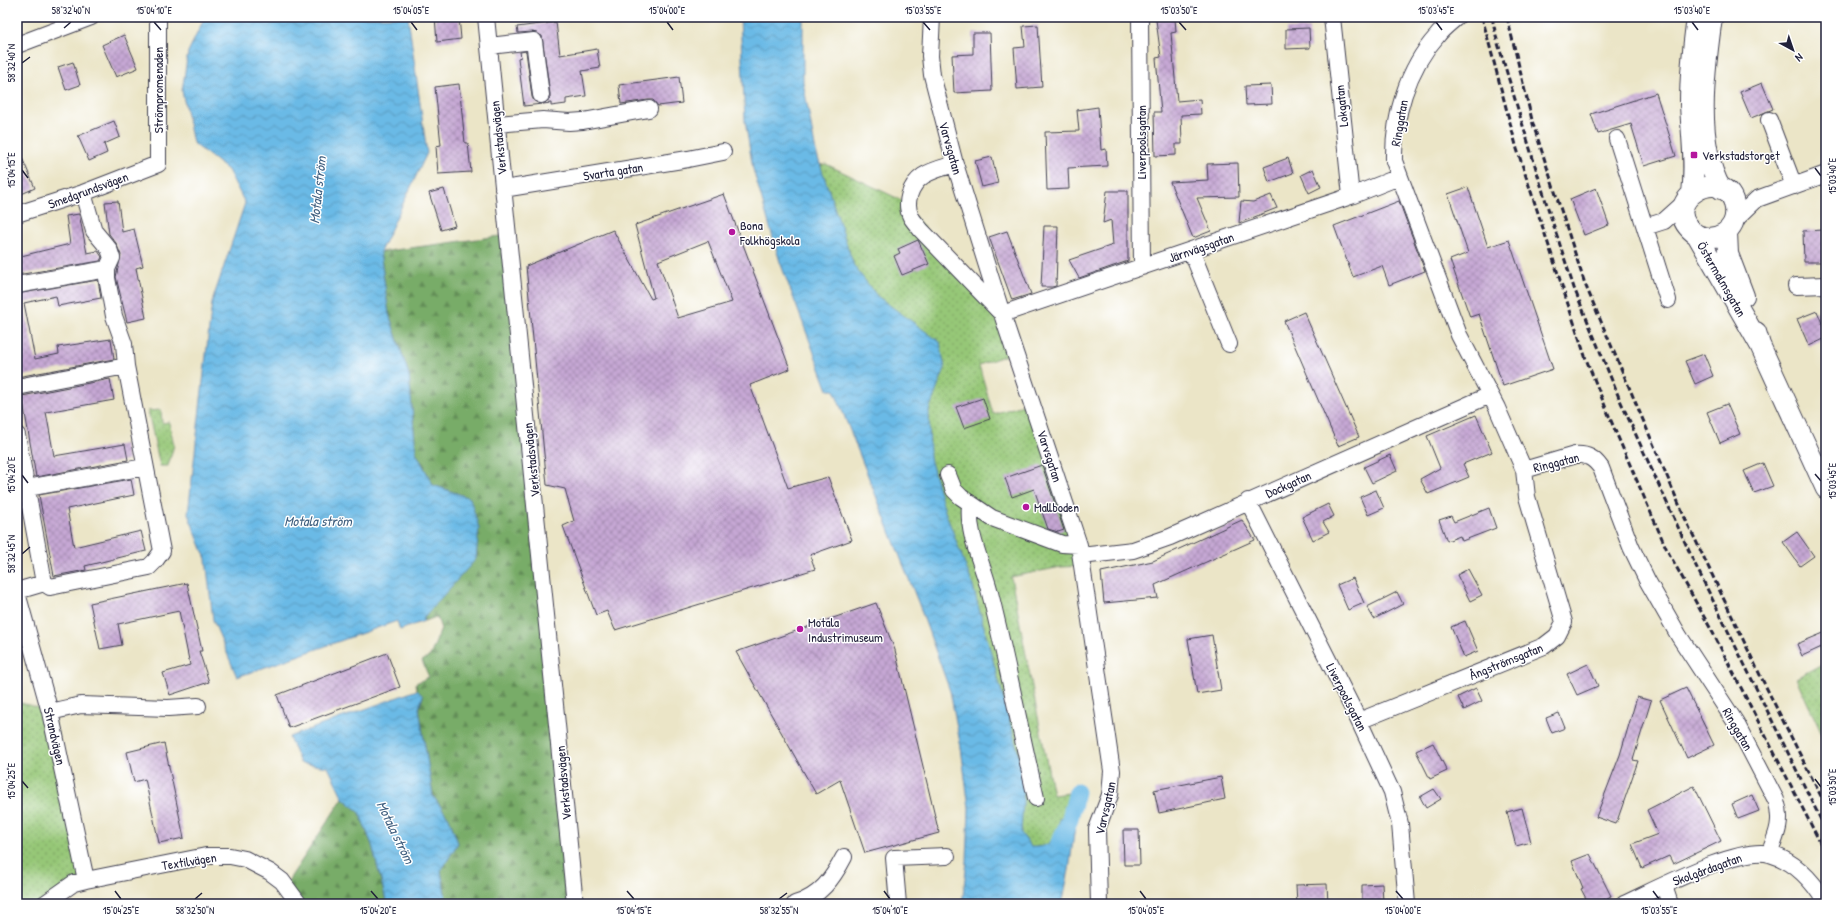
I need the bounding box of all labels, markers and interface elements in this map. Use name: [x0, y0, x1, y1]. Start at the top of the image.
text: 58°32'40"N: [52, 4, 90, 17]
text: 15°04'10"E: [136, 4, 172, 17]
text: 15°04'05"E: [393, 4, 430, 17]
text: 15°04'00"E: [649, 4, 686, 17]
text: 15°03'55"E: [905, 4, 942, 17]
text: 15°03'50"E: [1161, 4, 1198, 17]
text: 15°03'45"E: [1418, 4, 1455, 17]
text: 15°03'40"E: [1674, 4, 1711, 17]
north arrow: [1773, 30, 1813, 70]
text: 58°32'40"N: [5, 44, 18, 82]
street label: Strömpromenaden: [149, 47, 167, 133]
text: N: [1793, 50, 1806, 65]
street label: Lokgatan: [1330, 84, 1352, 128]
street label: Ringgatan: [1386, 98, 1412, 148]
street label: Verkstadsvägen: [485, 100, 511, 176]
street label: Liverpoolsgatan: [1132, 105, 1150, 179]
street label: Varvsgatan: [935, 120, 967, 177]
place label: Verkstadstorget: [1702, 146, 1780, 164]
marker: Verkstadstorget: [1689, 150, 1699, 160]
text: 15°04'15"E: [5, 152, 18, 188]
water label: Motala ström: [304, 155, 330, 225]
street label: Svarta gatan: [582, 157, 644, 185]
text: 15°03'40"E: [1826, 157, 1839, 194]
street label: Smedgrundsvägen: [45, 167, 131, 213]
place label: Bona Folkhögskola: [739, 216, 800, 249]
marker: Bona Folkhögskola: [727, 227, 737, 237]
street label: Järnvägsgatan: [1166, 227, 1236, 267]
street label: Östermalmsgatan: [1693, 238, 1751, 320]
street label: Verkstadsvägen: [518, 422, 544, 498]
street label: Varvsgatan: [1033, 428, 1067, 485]
street label: Ringgatan: [1531, 448, 1581, 476]
text: 15°04'20"E: [5, 456, 18, 493]
text: 15°03'45"E: [1826, 462, 1839, 499]
street label: Dockgatan: [1262, 466, 1314, 502]
place label: Mallboden: [1034, 498, 1079, 516]
marker: Mallboden: [1021, 502, 1031, 512]
water label: Motala ström: [284, 511, 352, 530]
text: 58°32'45"N: [5, 535, 18, 573]
place label: Motala Industrimuseum: [808, 613, 883, 646]
marker: Motala Industrimuseum: [795, 624, 805, 634]
street label: Ångströmsgatan: [1467, 638, 1546, 684]
street label: Liverpoolsgatan: [1322, 660, 1372, 734]
street label: Ringgatan: [1719, 704, 1758, 754]
street label: Strandvägen: [40, 705, 70, 767]
street label: Verkstadsvägen: [551, 745, 575, 821]
text: 15°04'25"E: [5, 762, 18, 799]
text: 15°03'50"E: [1826, 768, 1839, 805]
street label: Varvsgatan: [1090, 780, 1120, 836]
water label: Motala ström: [373, 798, 420, 867]
street label: Textilvägen: [160, 848, 218, 874]
street label: Skolgårdagatan: [1670, 848, 1744, 890]
text: 15°04'25"E: [103, 904, 140, 917]
text: 58°32'50"N: [176, 904, 214, 917]
text: 15°04'20"E: [360, 904, 397, 917]
text: 15°04'15"E: [616, 904, 652, 917]
text: 58°32'55"N: [760, 904, 798, 917]
text: 15°04'10"E: [872, 904, 908, 917]
text: 15°04'05"E: [1128, 904, 1165, 917]
text: 15°04'00"E: [1385, 904, 1422, 917]
text: 15°03'55"E: [1641, 904, 1678, 917]

